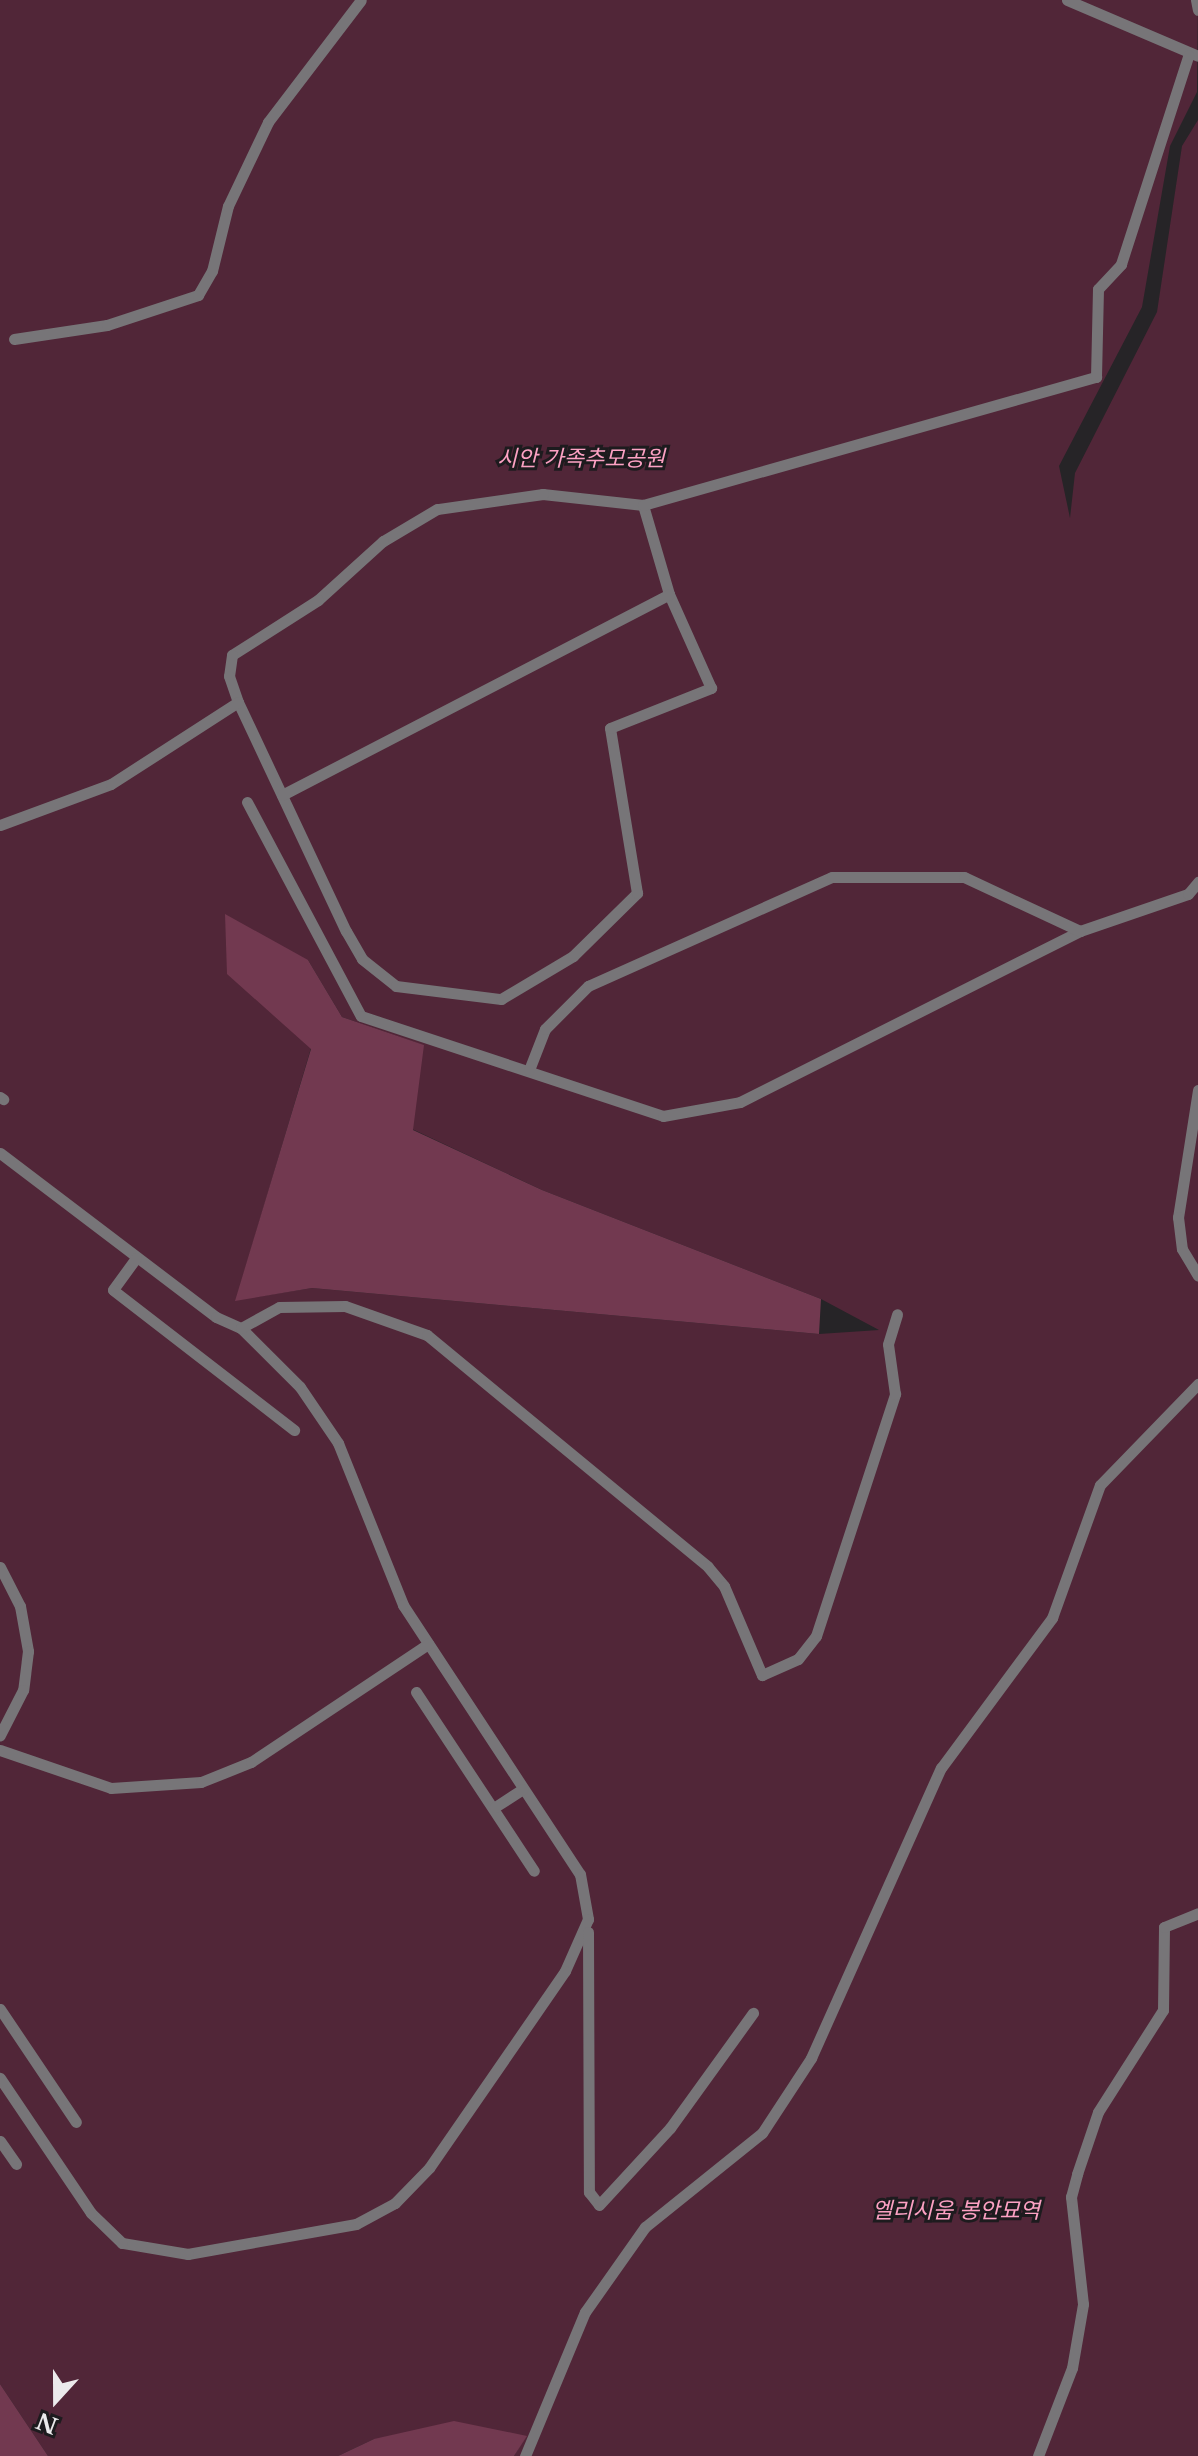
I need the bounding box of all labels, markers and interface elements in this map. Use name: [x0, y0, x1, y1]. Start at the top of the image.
park label: 시안 가족추모공원: [497, 446, 665, 472]
park label: 엘리시움 봉안묘역: [872, 2198, 1040, 2224]
north arrow: [16, 2360, 96, 2440]
text: N: [33, 2407, 62, 2439]

